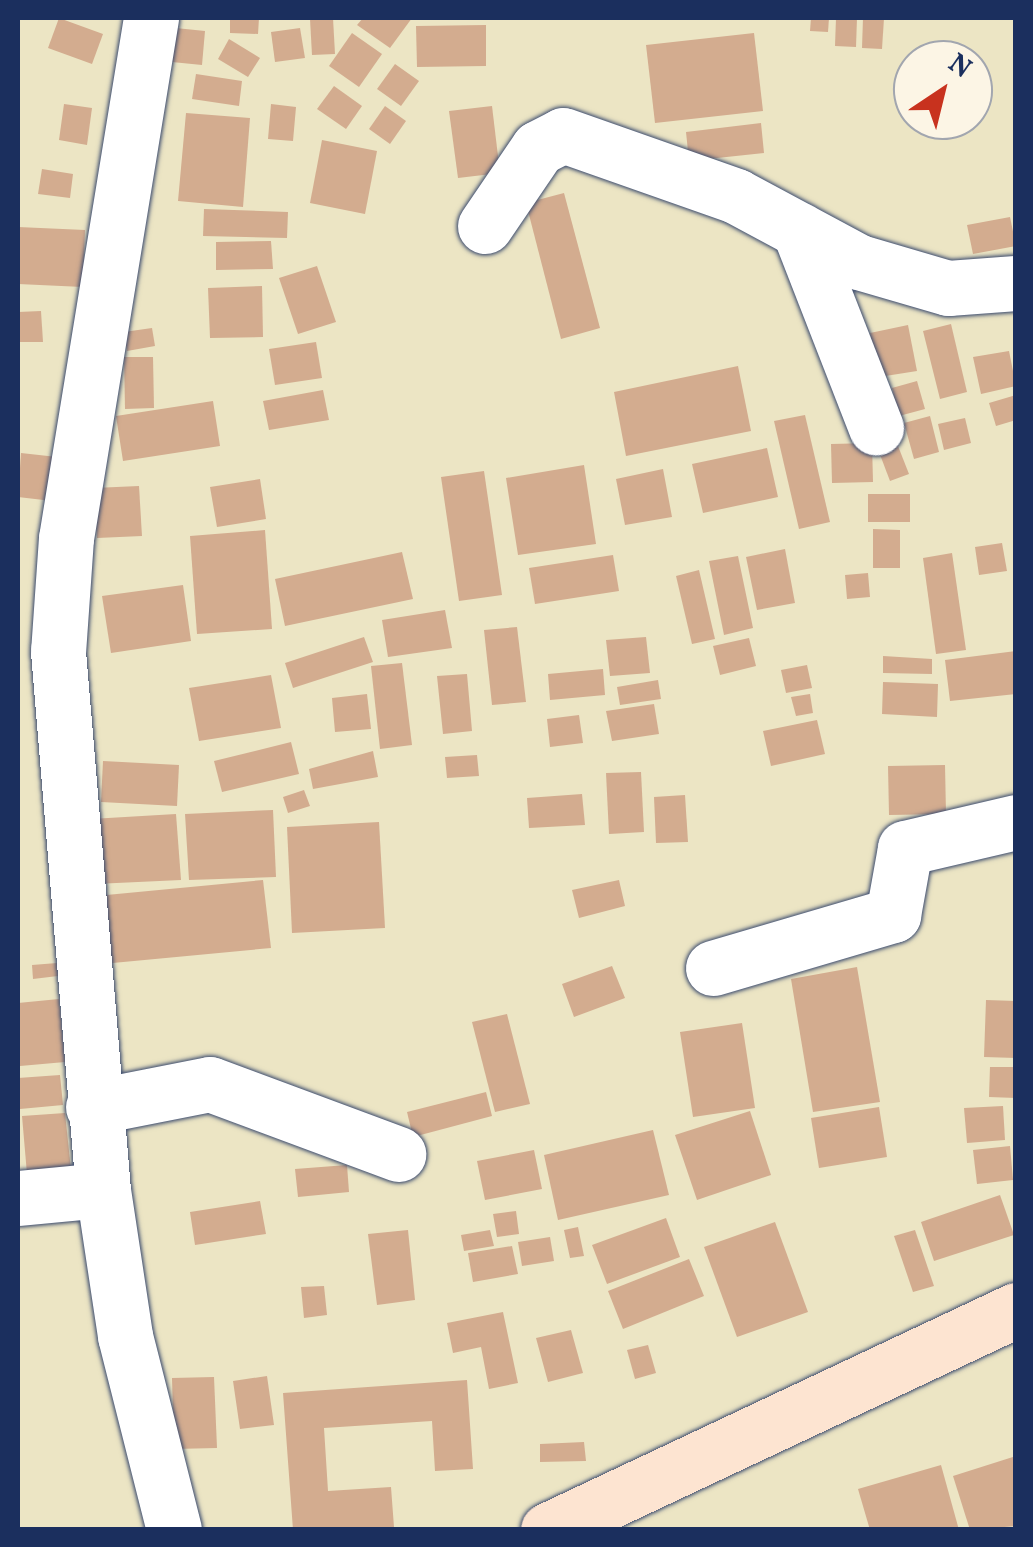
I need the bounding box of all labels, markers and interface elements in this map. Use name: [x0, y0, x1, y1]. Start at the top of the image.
north arrow: [893, 40, 993, 140]
text: N: [940, 45, 979, 88]

